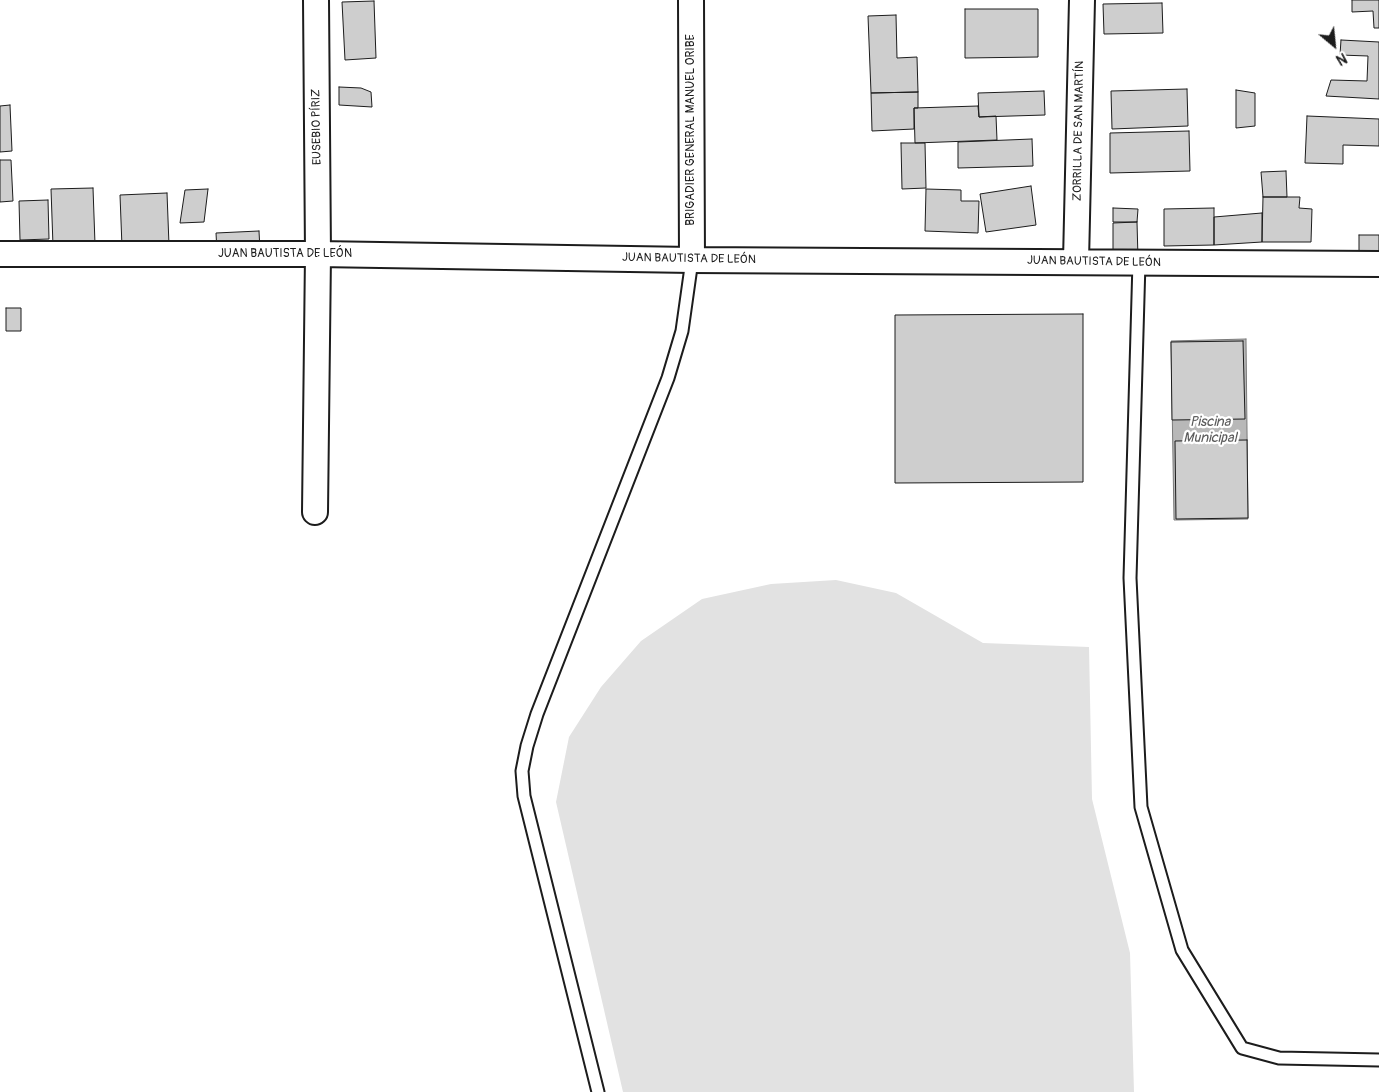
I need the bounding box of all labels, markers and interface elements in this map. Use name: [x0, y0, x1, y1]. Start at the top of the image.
north arrow: [1309, 20, 1359, 70]
street label: BRIGADIER GENERAL MANUEL ORIBE: [684, 34, 698, 226]
text: N: [1333, 49, 1349, 68]
street label: ZORRILLA DE SAN MARTÍN: [1071, 61, 1087, 201]
street label: EUSEBIO PÍRIZ: [309, 89, 325, 165]
street label: JUAN BAUTISTA DE LEÓN: [218, 247, 352, 261]
street label: JUAN BAUTISTA DE LEÓN: [622, 251, 756, 267]
street label: JUAN BAUTISTA DE LEÓN: [1027, 254, 1161, 270]
water label: Piscina Municipal: [1183, 414, 1237, 447]

